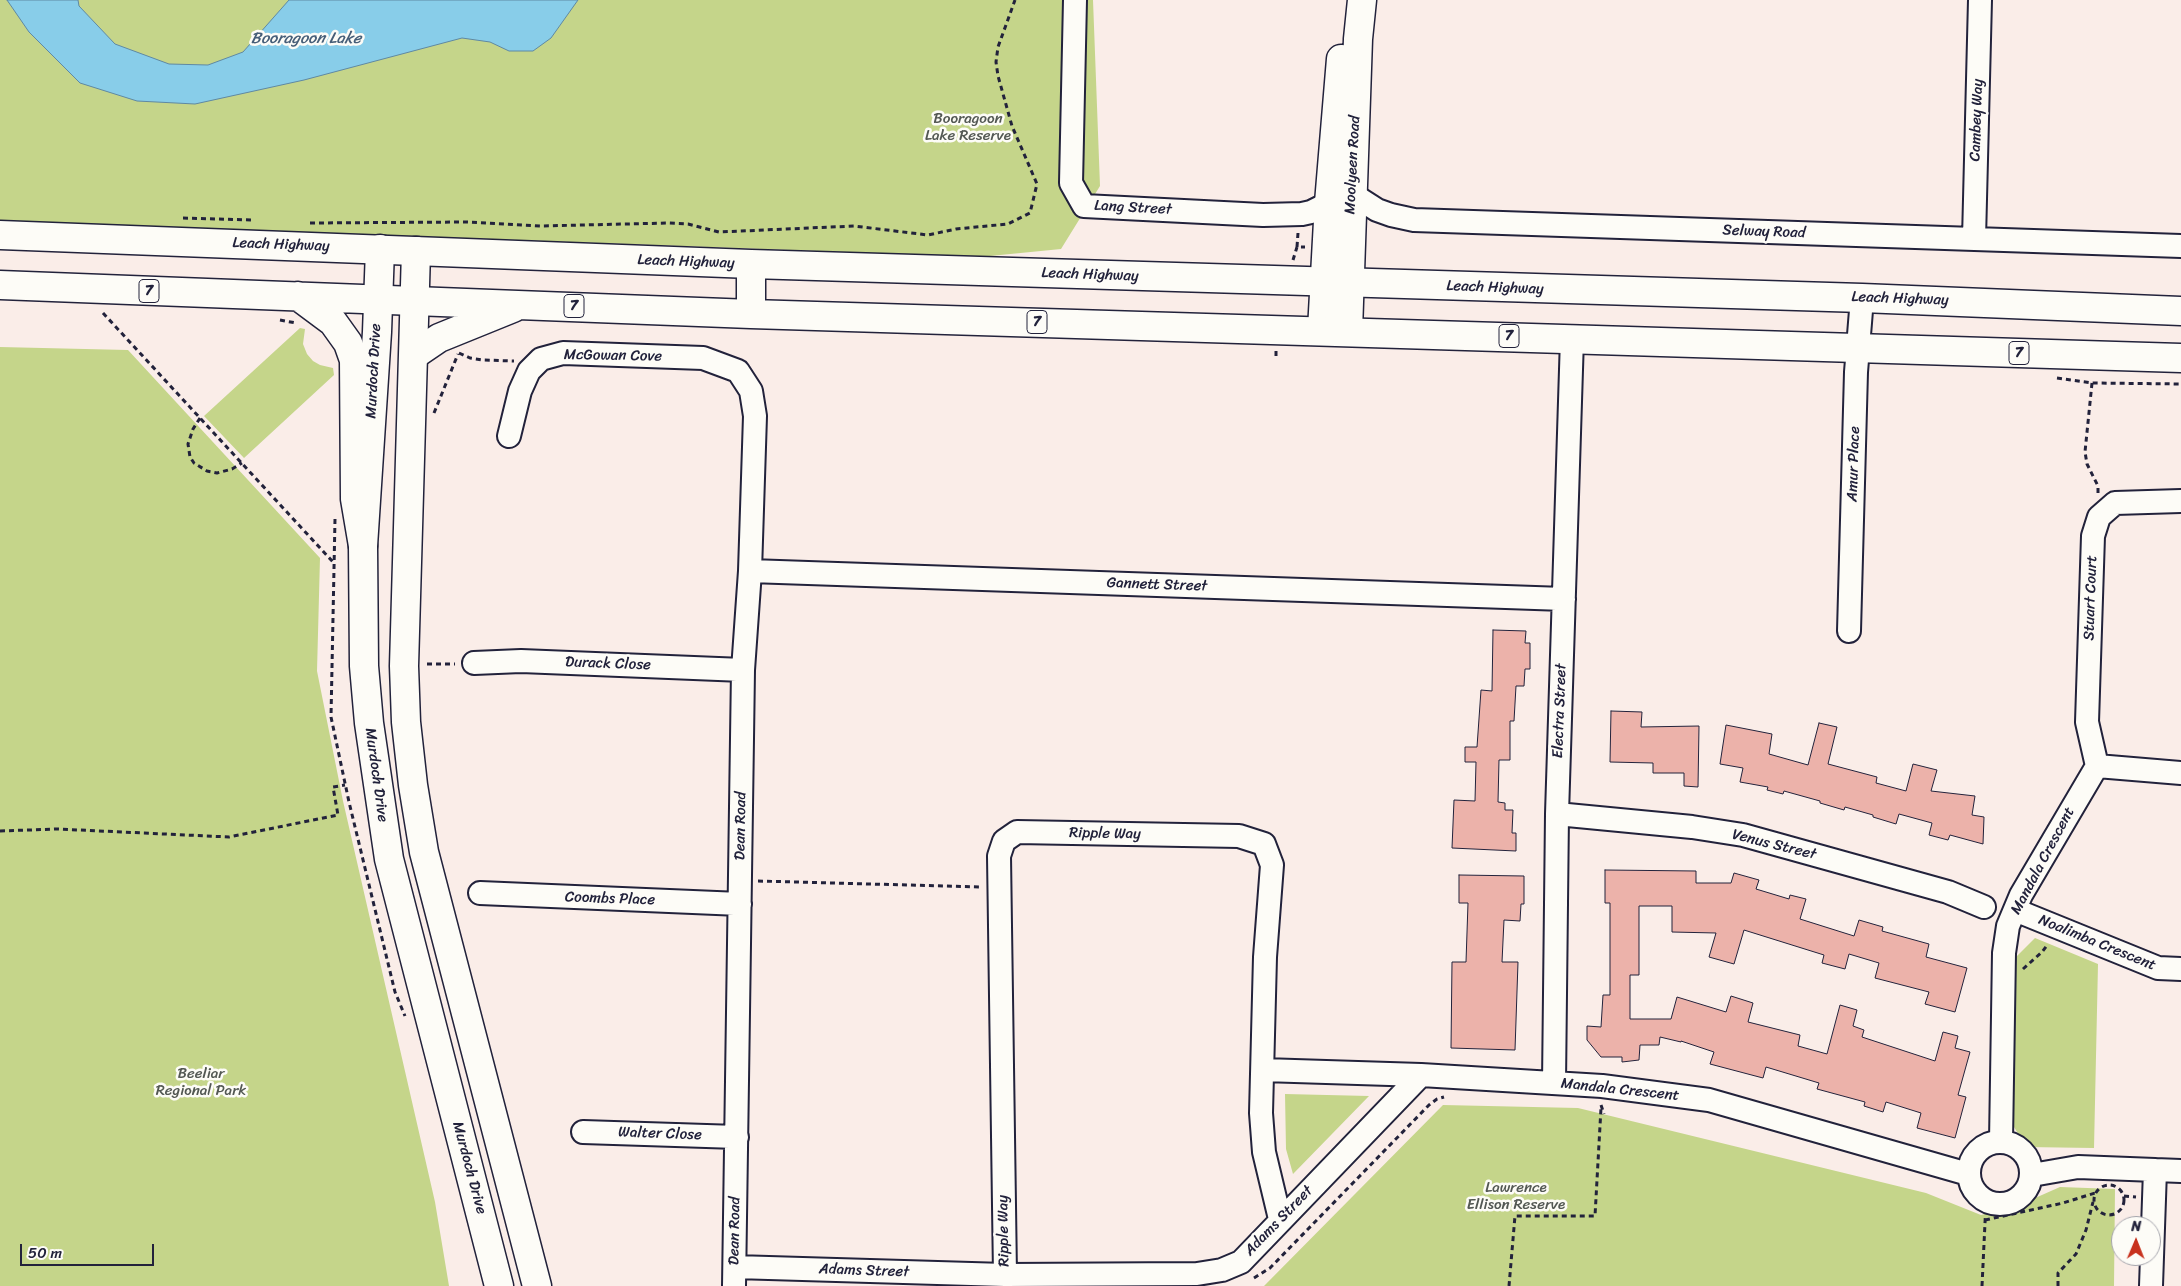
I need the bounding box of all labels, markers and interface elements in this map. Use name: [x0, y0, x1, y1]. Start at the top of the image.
water label: Booragoon Lake: [251, 29, 361, 49]
street label: Cambey Way: [1967, 78, 1987, 162]
park label: Booragoon Lake Reserve: [925, 110, 1011, 145]
street label: Moolyeen Road: [1341, 115, 1365, 215]
street label: Lang Street: [1094, 197, 1172, 219]
street label: Selway Road: [1722, 222, 1806, 242]
street label: Leach Highway: [232, 234, 330, 256]
street label: Leach Highway: [637, 251, 735, 273]
street label: Leach Highway: [1041, 264, 1139, 286]
street label: Leach Highway: [1446, 277, 1544, 299]
road number: 7: [139, 280, 159, 302]
street label: Leach Highway: [1851, 288, 1949, 310]
road number: 7: [564, 294, 584, 318]
road number: 7: [1027, 311, 1047, 334]
street label: Murdoch Drive: [363, 323, 385, 419]
road number: 7: [1499, 324, 1519, 348]
road number: 7: [2009, 342, 2029, 364]
street label: McGowan Cove: [564, 346, 662, 366]
street label: Amur Place: [1844, 426, 1864, 502]
street label: Stuart Court: [2081, 555, 2101, 641]
street label: Gannett Street: [1106, 574, 1208, 596]
street label: Durack Close: [565, 654, 651, 674]
street label: Electra Street: [1549, 663, 1571, 759]
street label: Murdoch Drive: [360, 727, 392, 823]
street label: Dean Road: [731, 792, 751, 860]
street label: Mandala Crescent: [2007, 804, 2079, 918]
street label: Ripple Way: [1069, 824, 1141, 844]
street label: Venus Street: [1730, 826, 1818, 864]
street label: Coombs Place: [565, 888, 655, 910]
street label: Noalimba Crescent: [2036, 911, 2158, 975]
park label: Beeliar Regional Park: [156, 1065, 246, 1100]
street label: Mandala Crescent: [1560, 1075, 1680, 1105]
street label: Murdoch Drive: [448, 1120, 490, 1216]
street label: Walter Close: [618, 1124, 702, 1144]
park label: Lawrence Ellison Reserve: [1467, 1179, 1565, 1214]
street label: Adams Street: [1241, 1182, 1317, 1260]
street label: Ripple Way: [994, 1195, 1014, 1267]
street label: Dean Road: [725, 1197, 745, 1265]
text: N: [2131, 1214, 2141, 1239]
north arrow: [2111, 1216, 2161, 1266]
scale bar: [22, 1234, 156, 1266]
text: 50 m: [28, 1240, 62, 1266]
street label: Adams Street: [818, 1260, 910, 1282]

